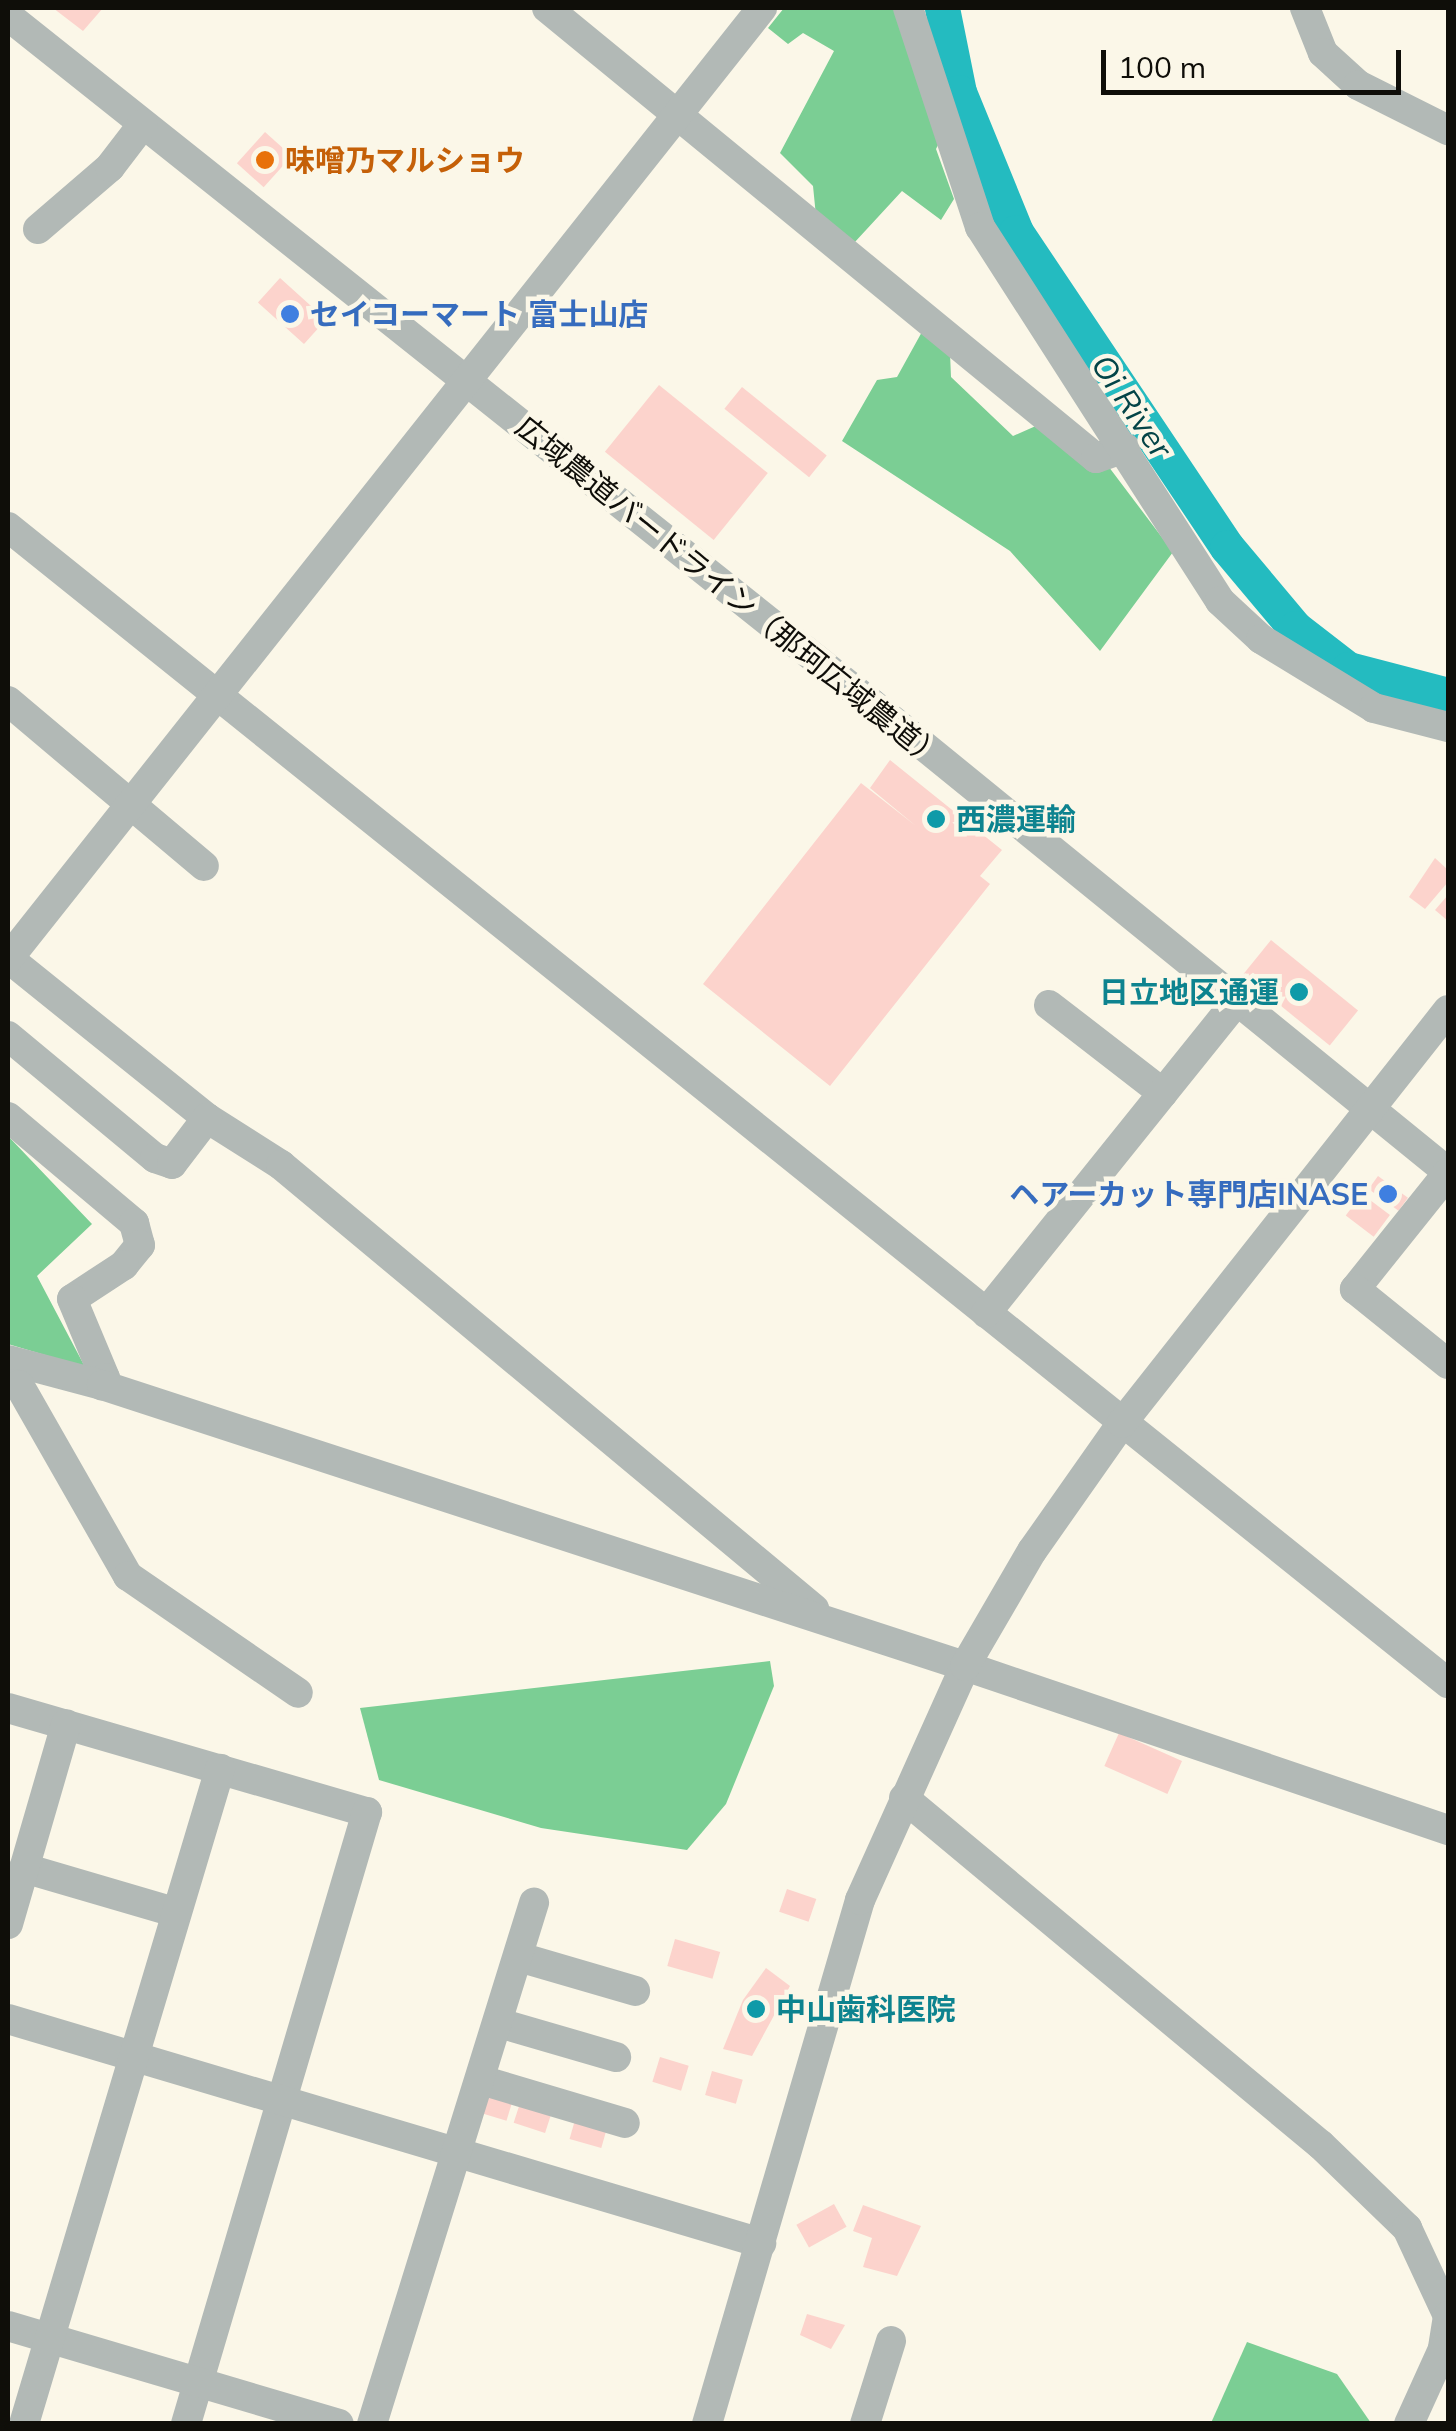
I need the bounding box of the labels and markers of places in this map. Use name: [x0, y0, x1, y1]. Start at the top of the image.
place label: 味噌乃マルショウ: [285, 142, 525, 178]
marker: 味噌乃マルショウ: [254, 149, 276, 171]
place label: セイコーマート 富士山店: [310, 296, 648, 332]
marker: セイコーマート 富士山店: [279, 303, 301, 325]
place label: 西濃運輸: [956, 801, 1076, 837]
marker: 西濃運輸: [925, 808, 947, 830]
place label: 日立地区通運: [1099, 974, 1279, 1010]
marker: 日立地区通運: [1288, 981, 1310, 1003]
place label: ヘアーカット専門店INASE: [1009, 1176, 1368, 1212]
marker: ヘアーカット専門店INASE: [1377, 1183, 1399, 1205]
place label: 中山歯科医院: [776, 1991, 956, 2027]
marker: 中山歯科医院: [745, 1998, 767, 2020]

